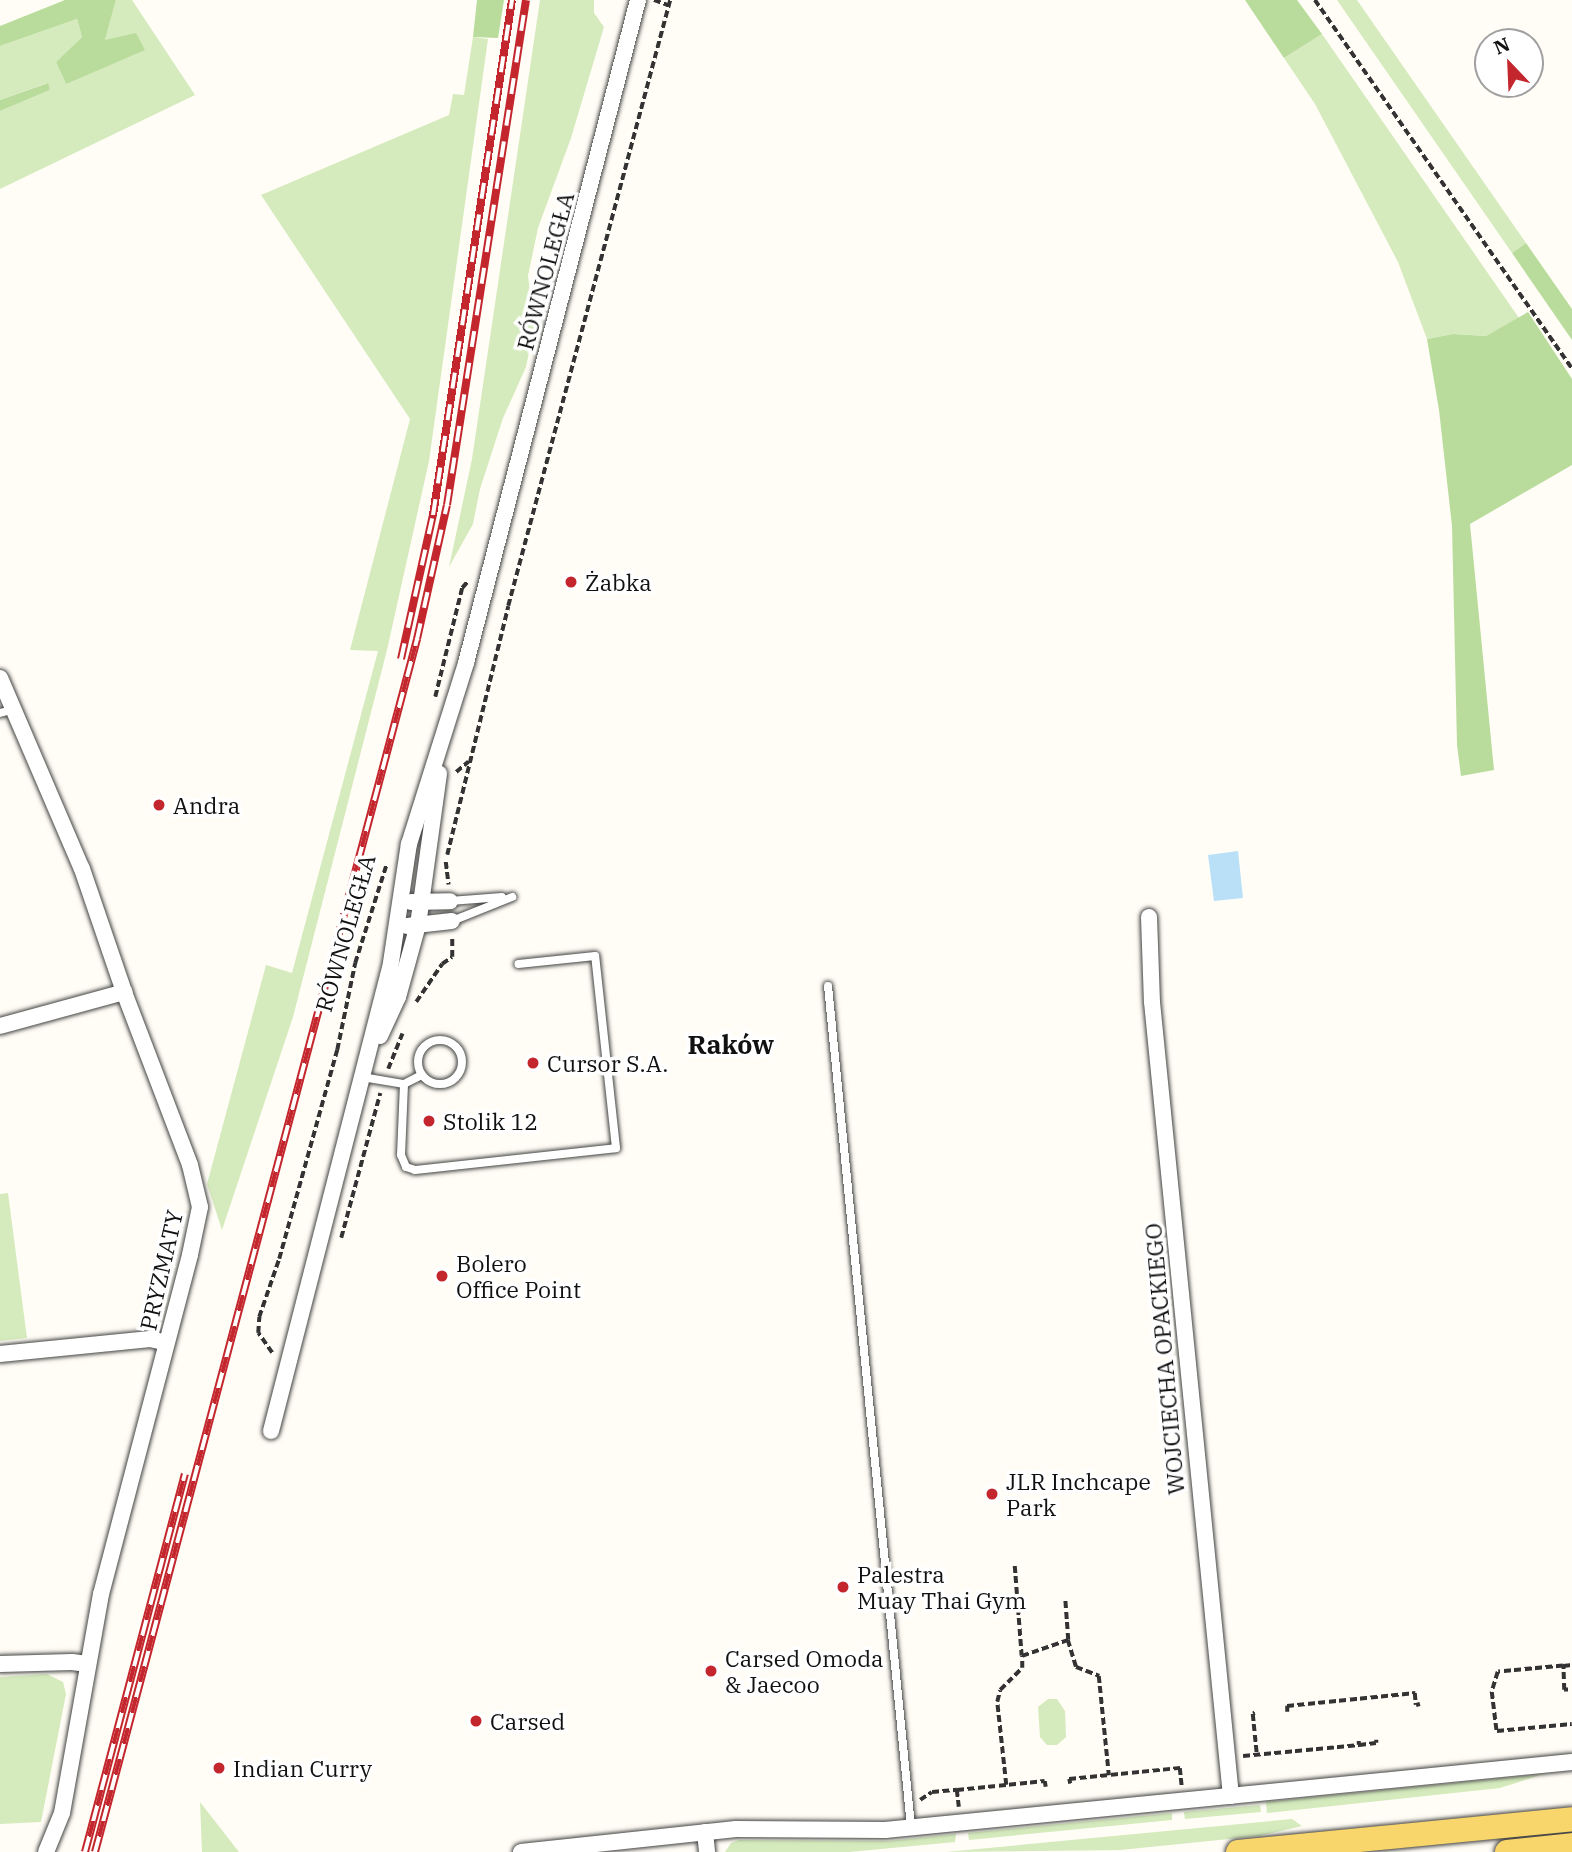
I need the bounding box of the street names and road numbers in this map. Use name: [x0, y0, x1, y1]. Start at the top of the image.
street label: RÓWNOLEGŁA: [511, 189, 579, 353]
street label: RÓWNOLEGŁA: [309, 851, 381, 1015]
street label: PRYZMATY: [134, 1207, 188, 1333]
street label: WOJCIECHA OPACKIEGO: [1138, 1222, 1190, 1496]

